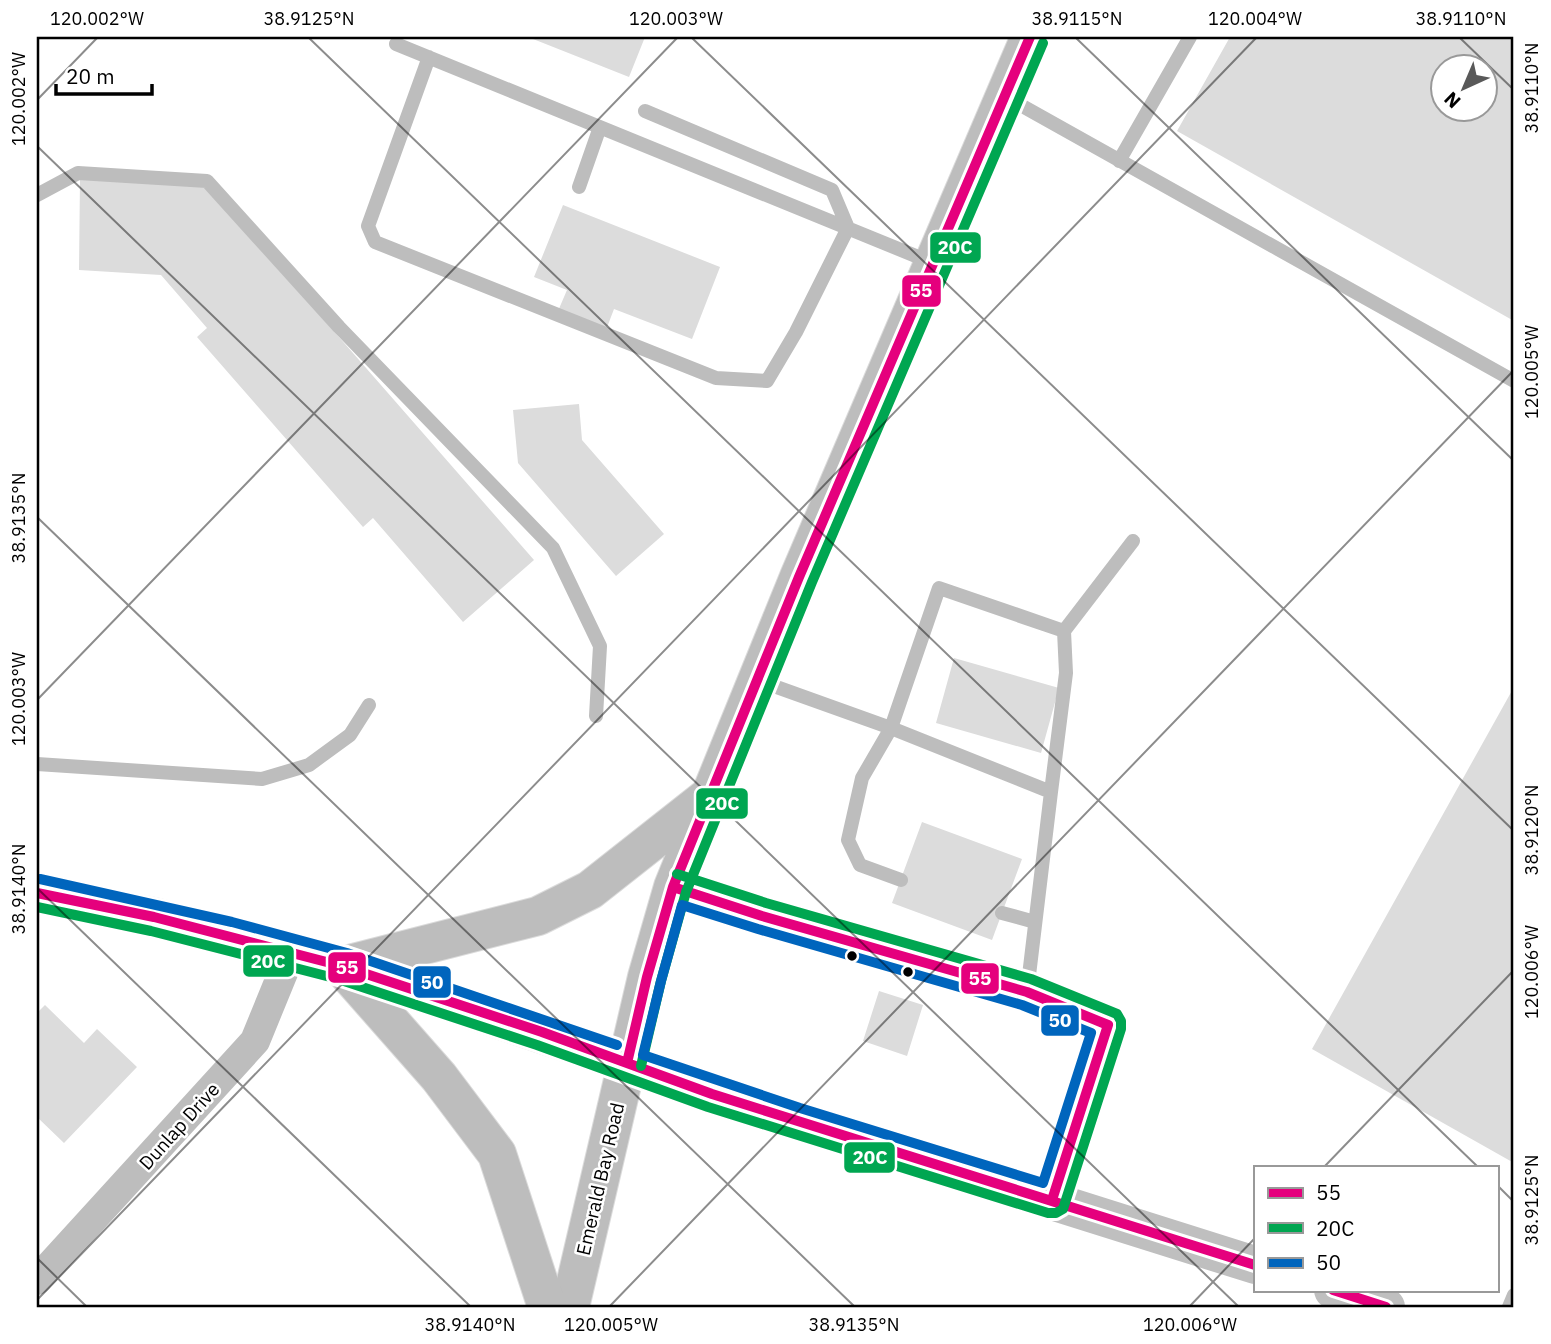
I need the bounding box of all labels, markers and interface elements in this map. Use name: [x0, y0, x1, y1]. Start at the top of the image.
text: 120.002°W: [50, 7, 144, 30]
text: 38.9125°N: [264, 7, 354, 30]
text: 120.003°W: [629, 7, 723, 30]
text: 38.9115°N: [1032, 7, 1122, 30]
text: 120.004°W: [1208, 7, 1302, 30]
text: 38.9110°N: [1416, 7, 1506, 30]
text: 38.9110°N: [1520, 43, 1543, 133]
text: 120.002°W: [7, 52, 30, 146]
scale bar: [56, 52, 152, 96]
north arrow: [1428, 52, 1498, 122]
text: 20 m: [66, 62, 115, 90]
text: N: [1439, 87, 1465, 114]
line badge: 20C: [929, 231, 982, 264]
text: 20C: [937, 235, 973, 259]
line badge: 55: [901, 274, 942, 308]
text: 55: [910, 278, 932, 302]
text: 120.005°W: [1520, 325, 1543, 419]
text: 38.9135°N: [7, 473, 30, 563]
text: 120.003°W: [7, 652, 30, 746]
text: 38.9120°N: [1520, 785, 1543, 875]
line badge: 20C: [695, 787, 749, 820]
text: 20C: [704, 791, 740, 815]
text: 38.9140°N: [7, 844, 30, 934]
text: 120.006°W: [1520, 925, 1543, 1019]
line badge: 20C: [242, 944, 295, 978]
text: 20C: [250, 949, 286, 973]
unlabelled marker: [845, 949, 859, 963]
line badge: 55: [327, 951, 367, 984]
text: 55: [336, 955, 358, 979]
line badge: 55: [960, 962, 1000, 995]
line badge: 50: [412, 965, 452, 999]
unlabelled marker: [901, 965, 915, 979]
text: 55: [969, 966, 991, 990]
text: 50: [421, 970, 443, 994]
line badge: 50: [1040, 1004, 1080, 1037]
text: 50: [1049, 1008, 1071, 1032]
street label: Dunlap Drive: [134, 1077, 224, 1175]
street label: Emerald Bay Road: [571, 1100, 629, 1258]
line badge: 20C: [843, 1141, 896, 1174]
text: 20C: [852, 1145, 888, 1169]
text: 38.9125°N: [1520, 1155, 1543, 1245]
legend: [1254, 1166, 1498, 1292]
text: 55: [1316, 1178, 1341, 1206]
text: 20C: [1316, 1214, 1354, 1242]
text: 50: [1316, 1248, 1341, 1276]
text: 38.9140°N: [425, 1313, 515, 1336]
text: 120.005°W: [564, 1313, 658, 1336]
text: 38.9135°N: [809, 1313, 899, 1336]
text: 120.006°W: [1143, 1313, 1237, 1336]

